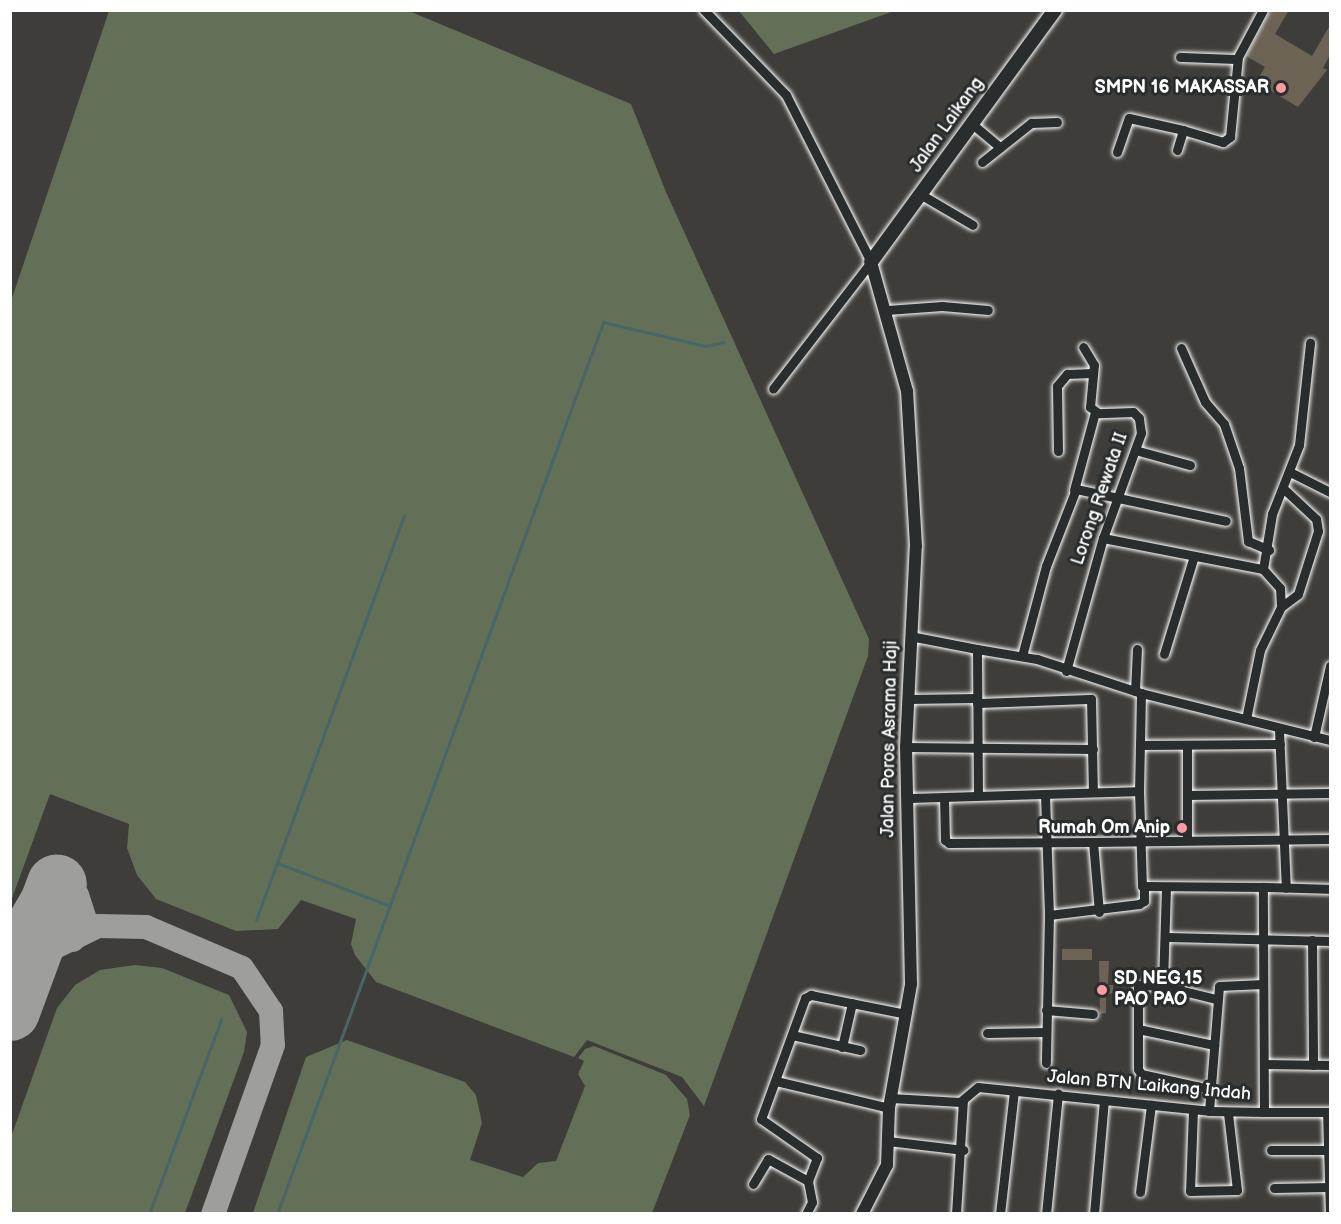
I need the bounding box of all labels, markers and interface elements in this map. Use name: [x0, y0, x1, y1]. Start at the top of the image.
street label: Jalan Laikang: [905, 73, 989, 177]
place label: SMPN 16 MAKASSAR: [1095, 77, 1269, 99]
marker: SMPN 16 MAKASSAR: [1274, 81, 1288, 95]
street label: Lorong Rewata II: [1067, 430, 1133, 568]
street label: Jalan Poros Asrama Haji: [877, 641, 903, 837]
place label: Rumah Om Anip: [1038, 817, 1170, 839]
marker: Rumah Om Anip: [1175, 821, 1189, 835]
place label: SD NEG.15 PAO PAO: [1114, 969, 1202, 1012]
marker: SD NEG.15 PAO PAO: [1095, 983, 1109, 997]
street label: Jalan BTN Laikang Indah: [1046, 1066, 1252, 1106]

